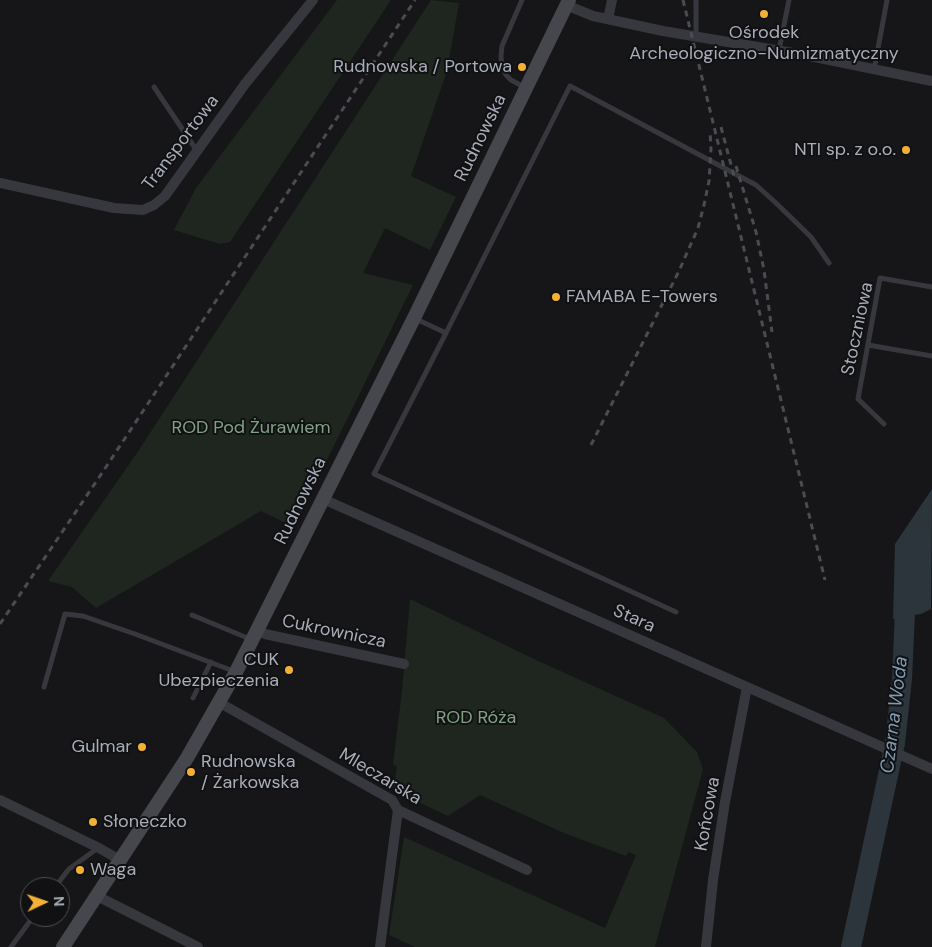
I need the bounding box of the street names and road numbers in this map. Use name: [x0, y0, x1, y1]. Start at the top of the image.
street label: Transportowa: [138, 91, 224, 195]
street label: Rudnowska: [451, 91, 511, 185]
street label: Stoczniowa: [838, 280, 878, 378]
street label: Rudnowska: [271, 454, 331, 548]
street label: Stara: [610, 600, 658, 638]
street label: Cukrownicza: [280, 610, 388, 654]
street label: Mleczarska: [335, 744, 425, 810]
street label: Końcowa: [691, 775, 725, 853]

